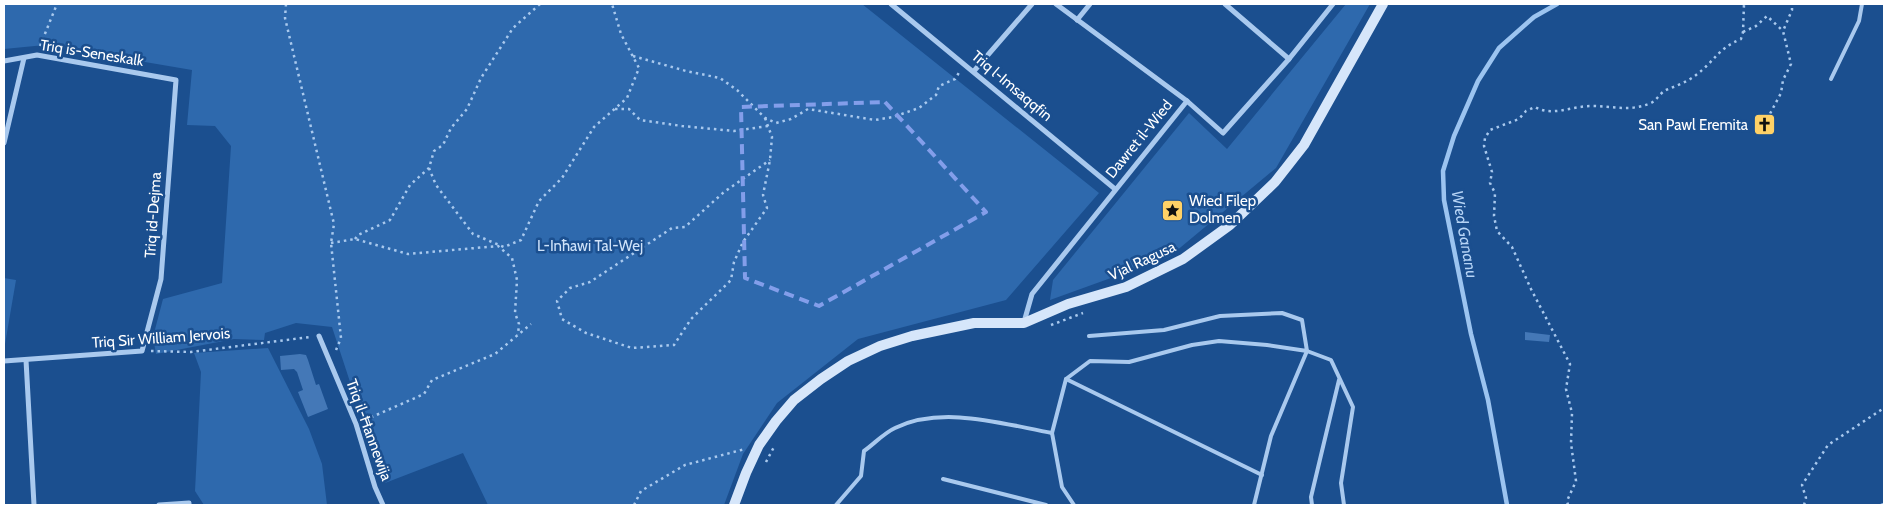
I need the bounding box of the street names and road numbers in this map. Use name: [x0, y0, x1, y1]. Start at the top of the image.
street label: Triq is-Seneskalk: [39, 36, 145, 70]
street label: Triq l-Imsaqqfin: [968, 47, 1056, 125]
street label: Dawret il-Wied: [1102, 96, 1176, 182]
street label: Triq id-Dejma: [141, 171, 165, 259]
street label: Vjal Ragusa: [1106, 237, 1179, 284]
street label: Triq Sir William Jervois: [91, 324, 231, 352]
street label: Triq il-Ħannewija: [342, 377, 396, 484]

